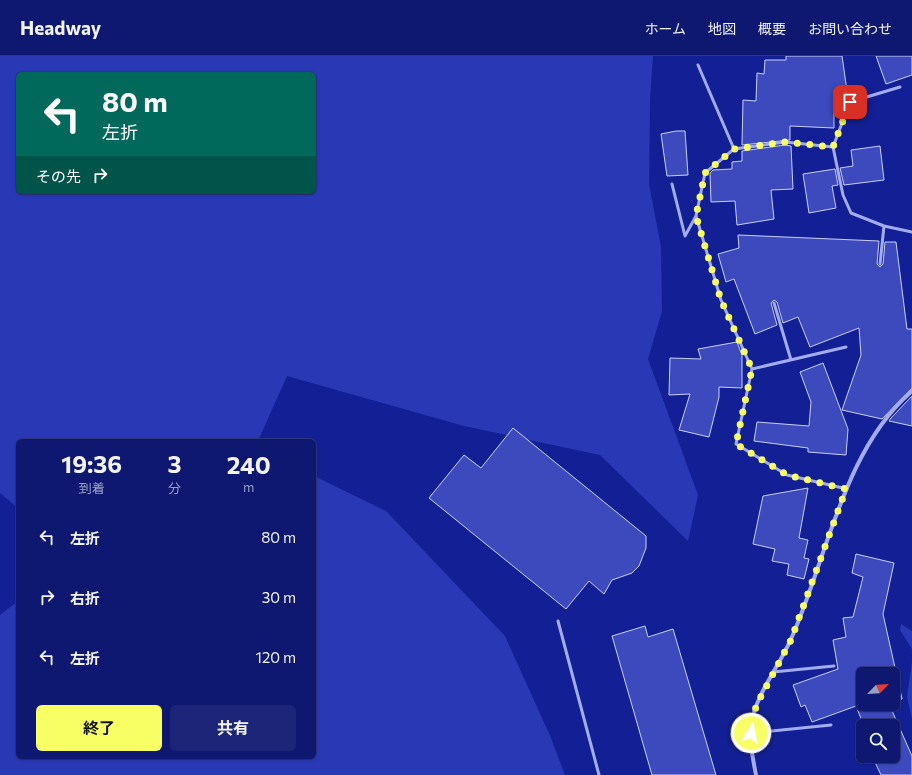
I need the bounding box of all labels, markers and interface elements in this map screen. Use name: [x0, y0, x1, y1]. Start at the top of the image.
text: Headway: [20, 16, 101, 39]
text: ホーム: [644, 20, 686, 37]
text: 地図: [708, 20, 736, 37]
text: 概要: [758, 20, 786, 37]
text: お問い合わせ: [808, 20, 892, 37]
text: 80 m: [102, 84, 168, 118]
pin: [833, 85, 867, 119]
icon: left: [36, 88, 88, 140]
icon: arrive: [839, 91, 861, 113]
text: 左折: [102, 121, 138, 143]
icon: right: [89, 164, 111, 186]
text: その先: [36, 167, 81, 185]
text: 19:36: [61, 449, 122, 478]
text: 3: [167, 449, 181, 478]
text: 240: [227, 450, 271, 479]
text: m: [243, 479, 254, 495]
text: 到着: [79, 480, 105, 496]
text: 分: [168, 480, 181, 496]
icon: left: [36, 526, 58, 548]
text: 80 m: [261, 528, 296, 546]
text: 左折: [70, 529, 100, 547]
icon: right: [36, 586, 58, 608]
text: 30 m: [262, 588, 296, 606]
text: 右折: [70, 589, 100, 607]
icon: left: [36, 646, 58, 668]
text: 120 m: [256, 648, 296, 666]
text: 左折: [70, 649, 100, 667]
north arrow: [856, 667, 900, 711]
map controls: [856, 667, 900, 763]
button: 終了: [36, 705, 162, 751]
button: 共有: [170, 705, 296, 751]
position arrow: [730, 712, 772, 754]
button: search: [856, 719, 900, 763]

